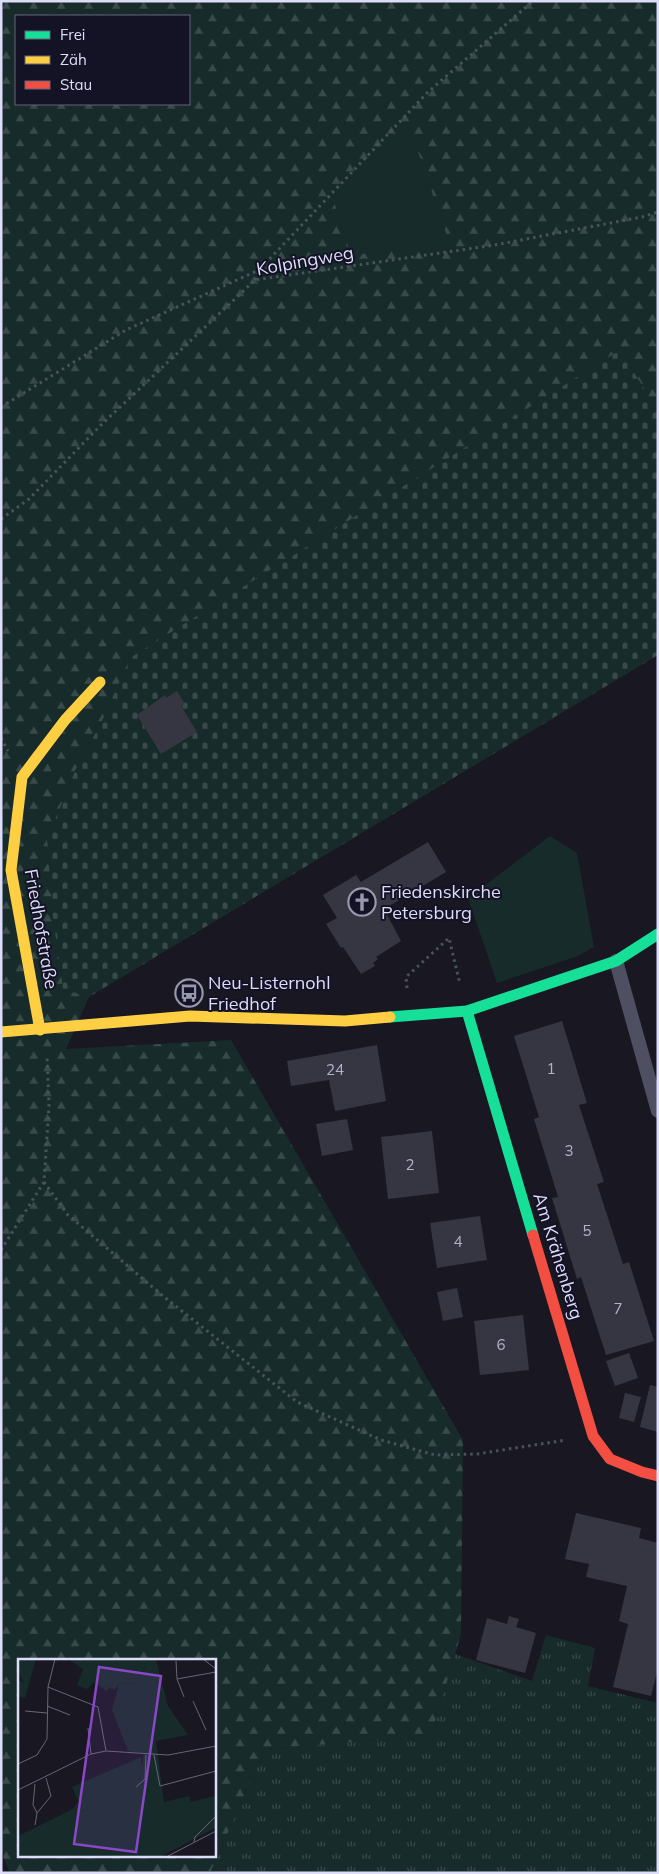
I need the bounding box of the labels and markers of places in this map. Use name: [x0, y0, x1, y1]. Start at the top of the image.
place label: Friedenskirche Petersburg: [381, 880, 501, 924]
church icon: Friedenskirche Petersburg: [347, 887, 377, 917]
place label: Neu-Listernohl Friedhof: [208, 971, 330, 1015]
bus stop icon: Neu-Listernohl Friedhof: [174, 978, 204, 1008]

